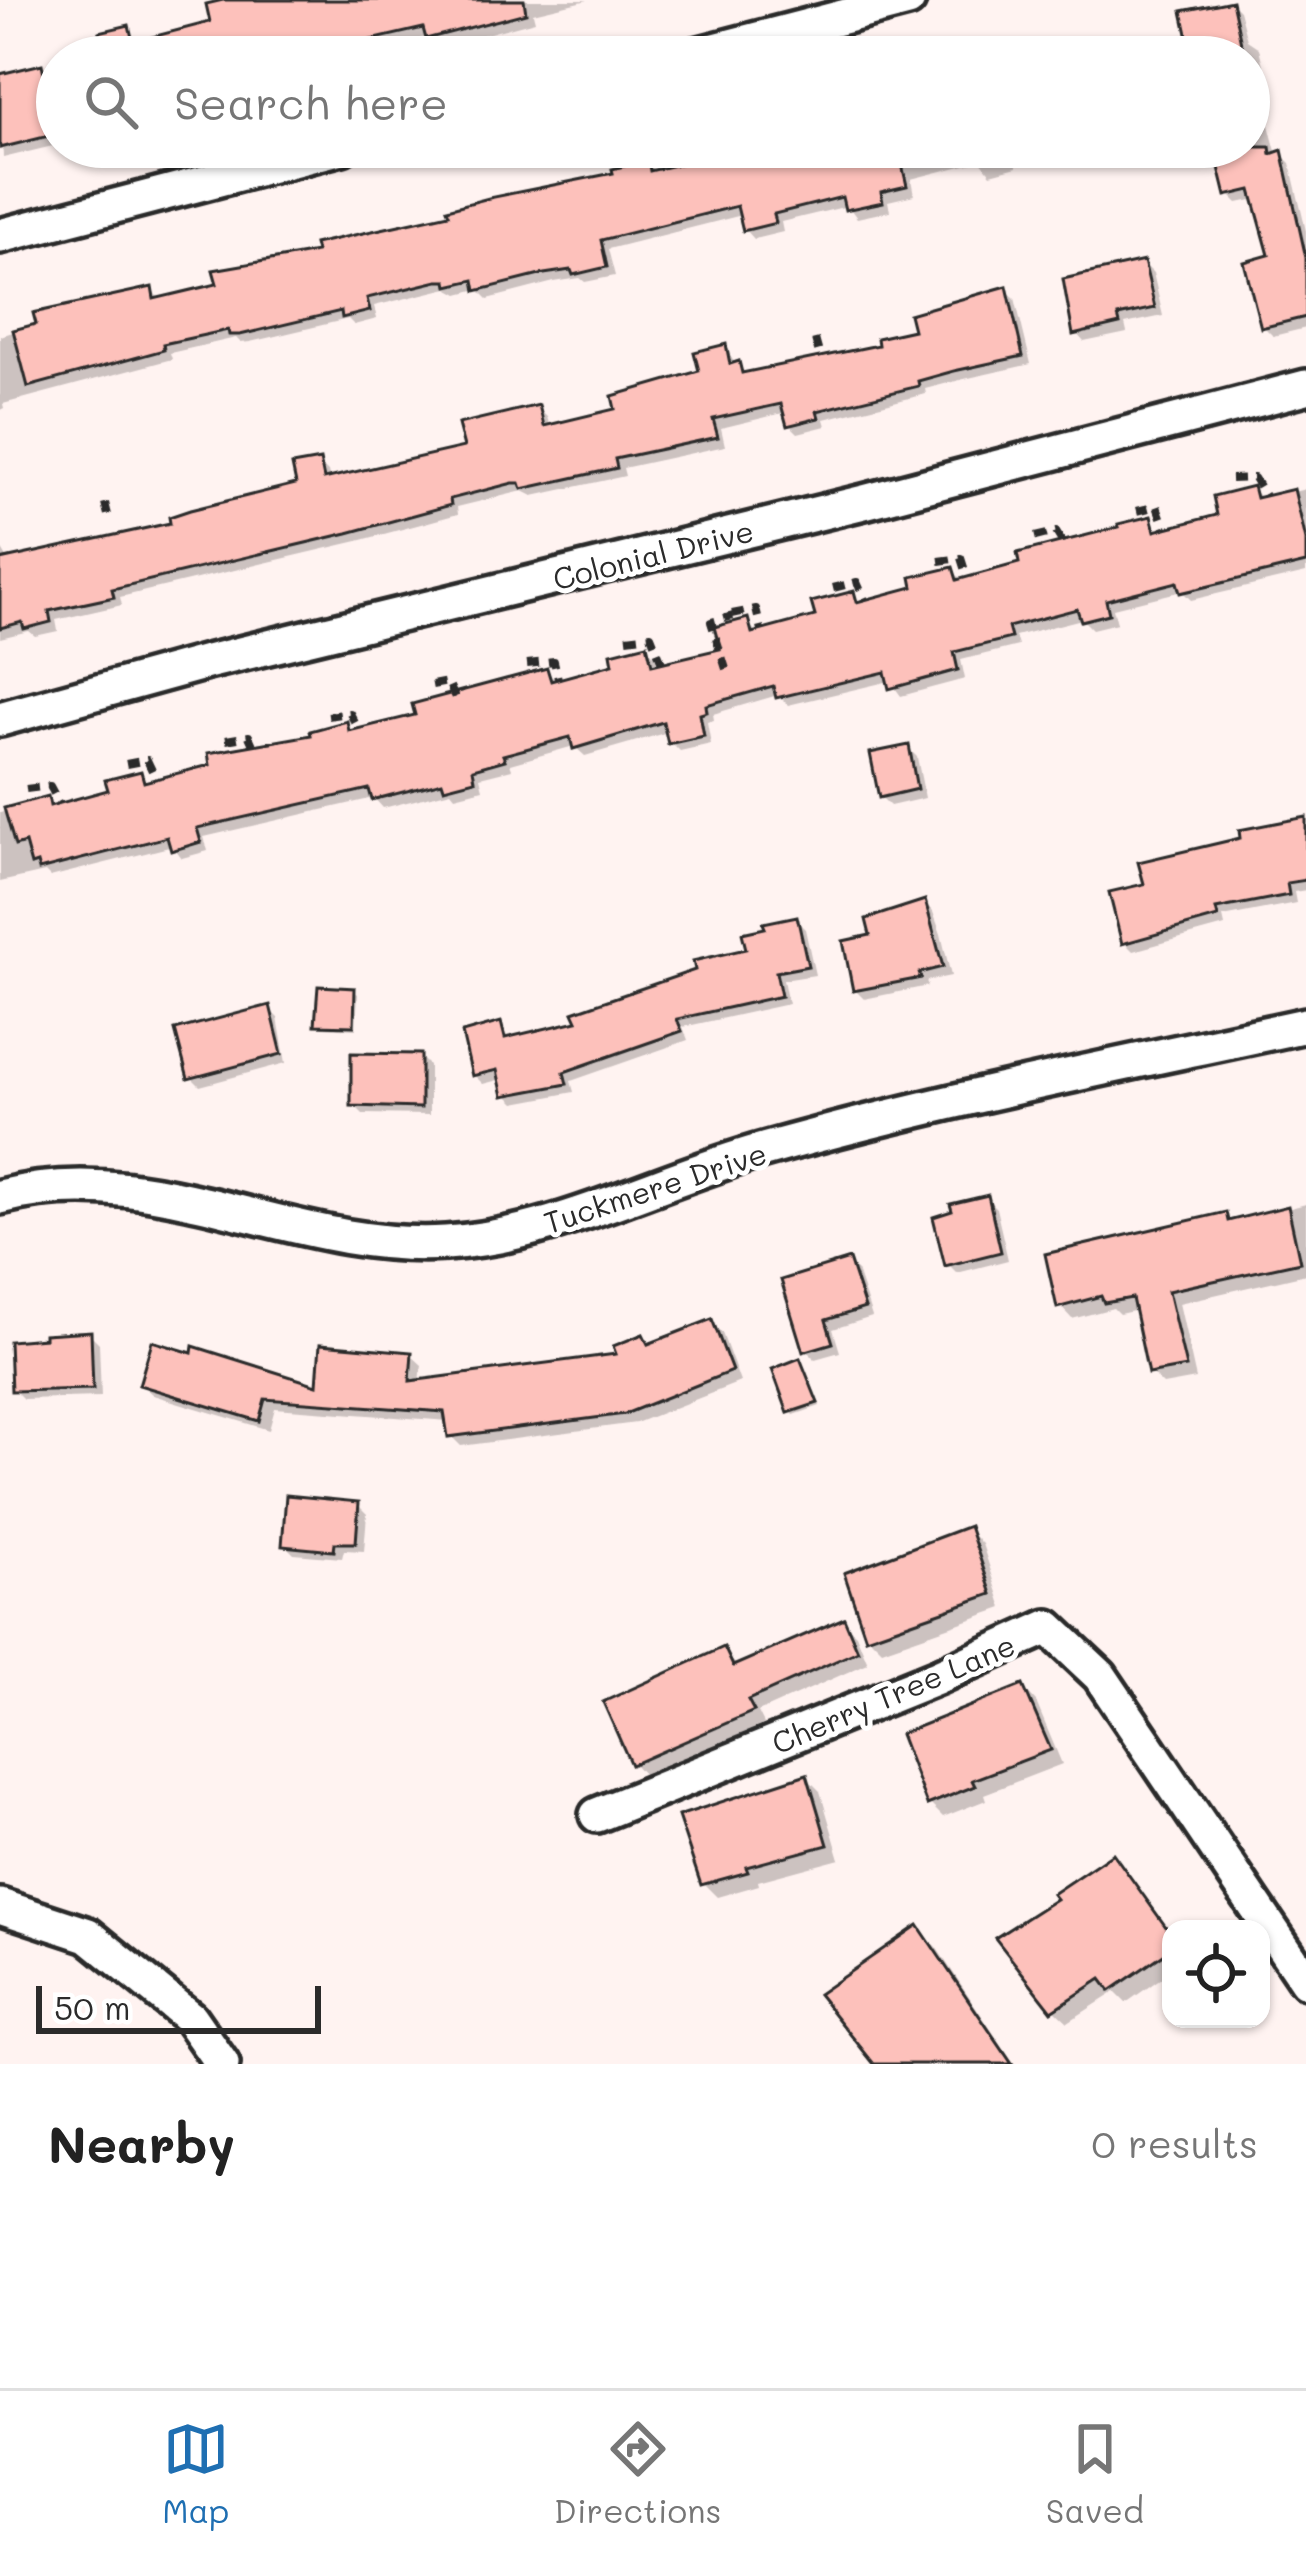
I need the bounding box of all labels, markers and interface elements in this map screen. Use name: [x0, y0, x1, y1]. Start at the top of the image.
search box: [36, 36, 1270, 168]
icon: search: [78, 69, 144, 135]
text: Search here: [174, 73, 448, 131]
street label: Colonial Drive: [548, 510, 758, 598]
street label: Tuckmere Drive: [539, 1132, 771, 1242]
street label: Cherry Tree Lane: [765, 1624, 1021, 1762]
map controls: [1162, 1920, 1270, 2028]
button: locate: [1162, 1920, 1270, 2028]
scale bar: [36, 1980, 321, 2033]
text: 50 m: [54, 1985, 130, 2028]
text: Nearby: [48, 2109, 235, 2176]
text: 0 results: [1092, 2117, 1258, 2168]
tab: Map: [162, 2416, 229, 2531]
tab: Directions: [554, 2416, 721, 2531]
tab: Saved: [1046, 2416, 1144, 2531]

